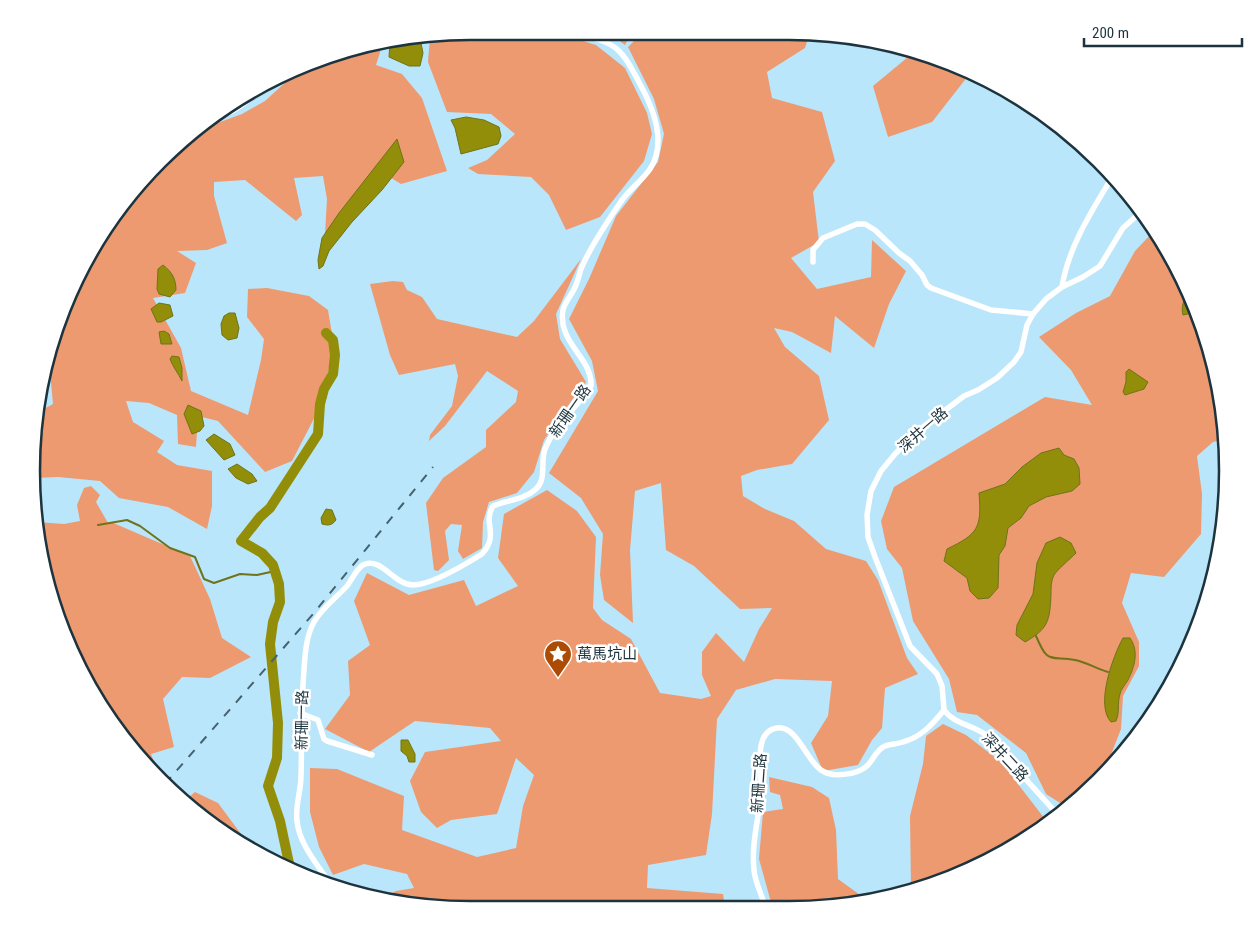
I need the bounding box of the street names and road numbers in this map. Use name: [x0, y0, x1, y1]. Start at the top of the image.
street label: 新珊一路: [545, 381, 595, 441]
street label: 深井一路: [894, 404, 952, 456]
street label: 新珊一路: [292, 690, 312, 750]
street label: 深井二路: [978, 729, 1032, 785]
street label: 新珊二路: [748, 752, 770, 814]

